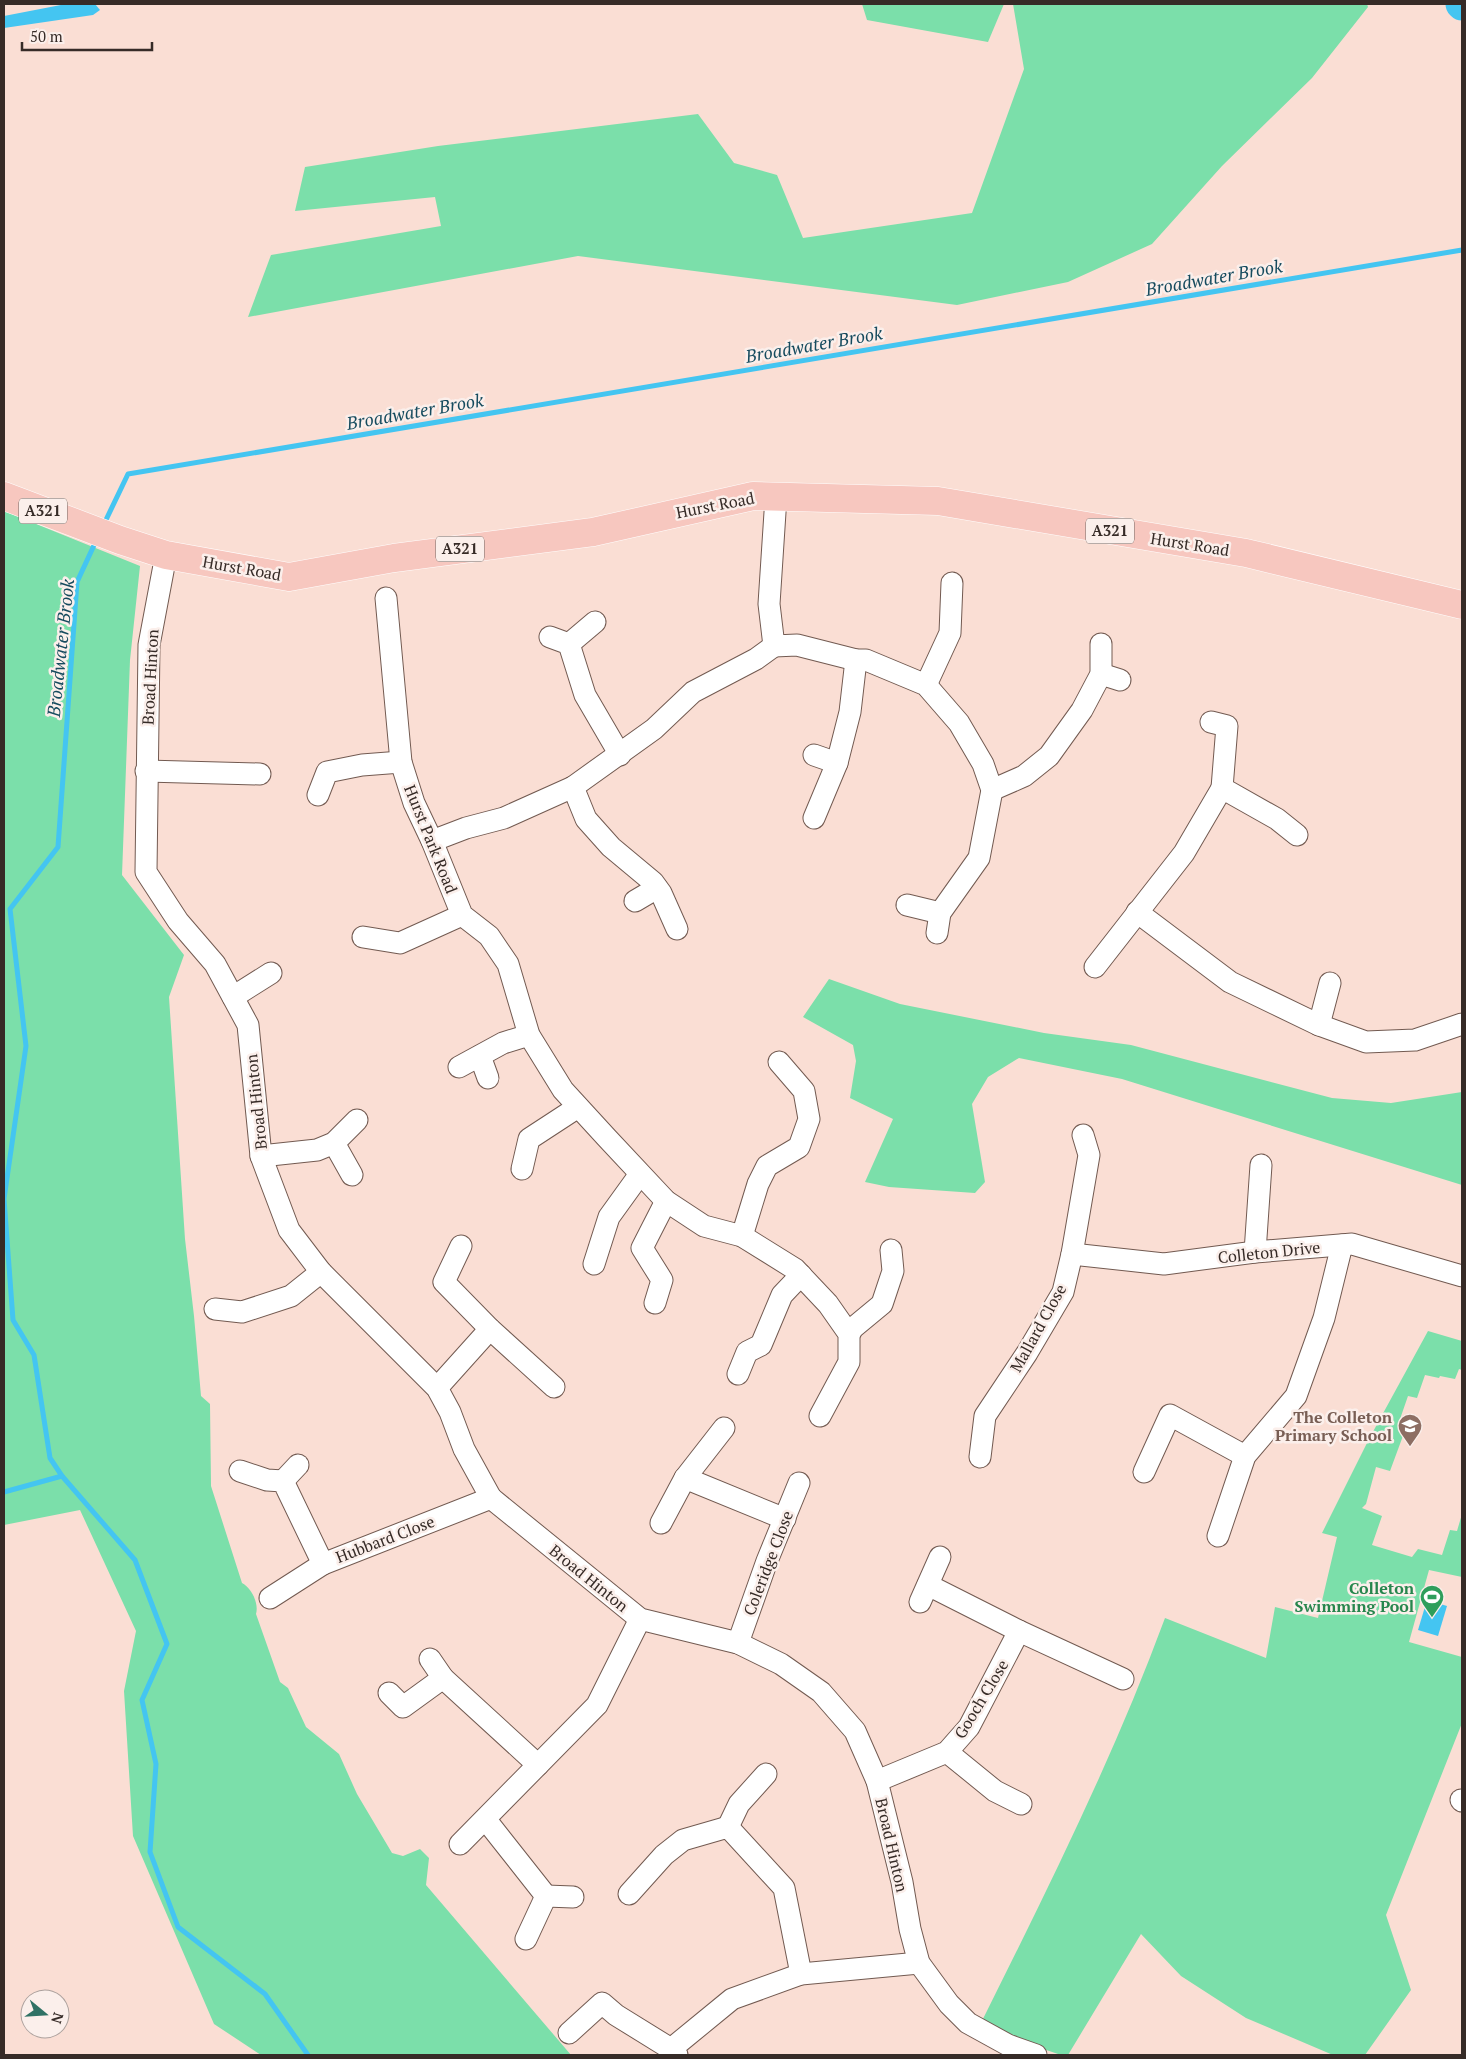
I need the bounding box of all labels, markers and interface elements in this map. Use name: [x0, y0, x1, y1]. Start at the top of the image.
scale bar: [22, 20, 152, 52]
text: 50 m: [30, 26, 63, 46]
water label: Broadwater Brook: [1143, 253, 1284, 301]
water label: Broadwater Brook: [743, 320, 884, 368]
water label: Broadwater Brook: [344, 387, 485, 435]
street label: Hurst Road: [674, 487, 756, 523]
road number: A321: [19, 498, 67, 524]
road number: A321: [1086, 518, 1134, 544]
street label: Hurst Road: [1149, 527, 1231, 561]
road number: A321: [436, 536, 484, 562]
street label: Hurst Road: [201, 550, 283, 586]
water label: Broadwater Brook: [41, 577, 79, 719]
street label: Broad Hinton: [137, 628, 164, 725]
street label: Hurst Park Road: [399, 781, 463, 897]
street label: Broad Hinton: [240, 1053, 272, 1151]
street label: Colleton Drive: [1217, 1236, 1321, 1268]
street label: Mallard Close: [1005, 1280, 1071, 1376]
place label: The Colleton Primary School: [1275, 1406, 1393, 1446]
school or university icon: The Colleton Primary School: [1397, 1413, 1423, 1447]
street label: Coleridge Close: [738, 1507, 798, 1619]
street label: Hubbard Close: [332, 1510, 438, 1568]
street label: Broad Hinton: [545, 1539, 634, 1617]
place label: Colleton Swimming Pool: [1295, 1577, 1415, 1617]
sports icon: Colleton Swimming Pool: [1419, 1584, 1445, 1618]
street label: Gooch Close: [949, 1655, 1013, 1743]
street label: Broad Hinton: [870, 1796, 914, 1895]
north arrow: [20, 1989, 70, 2039]
text: N: [47, 2010, 69, 2027]

